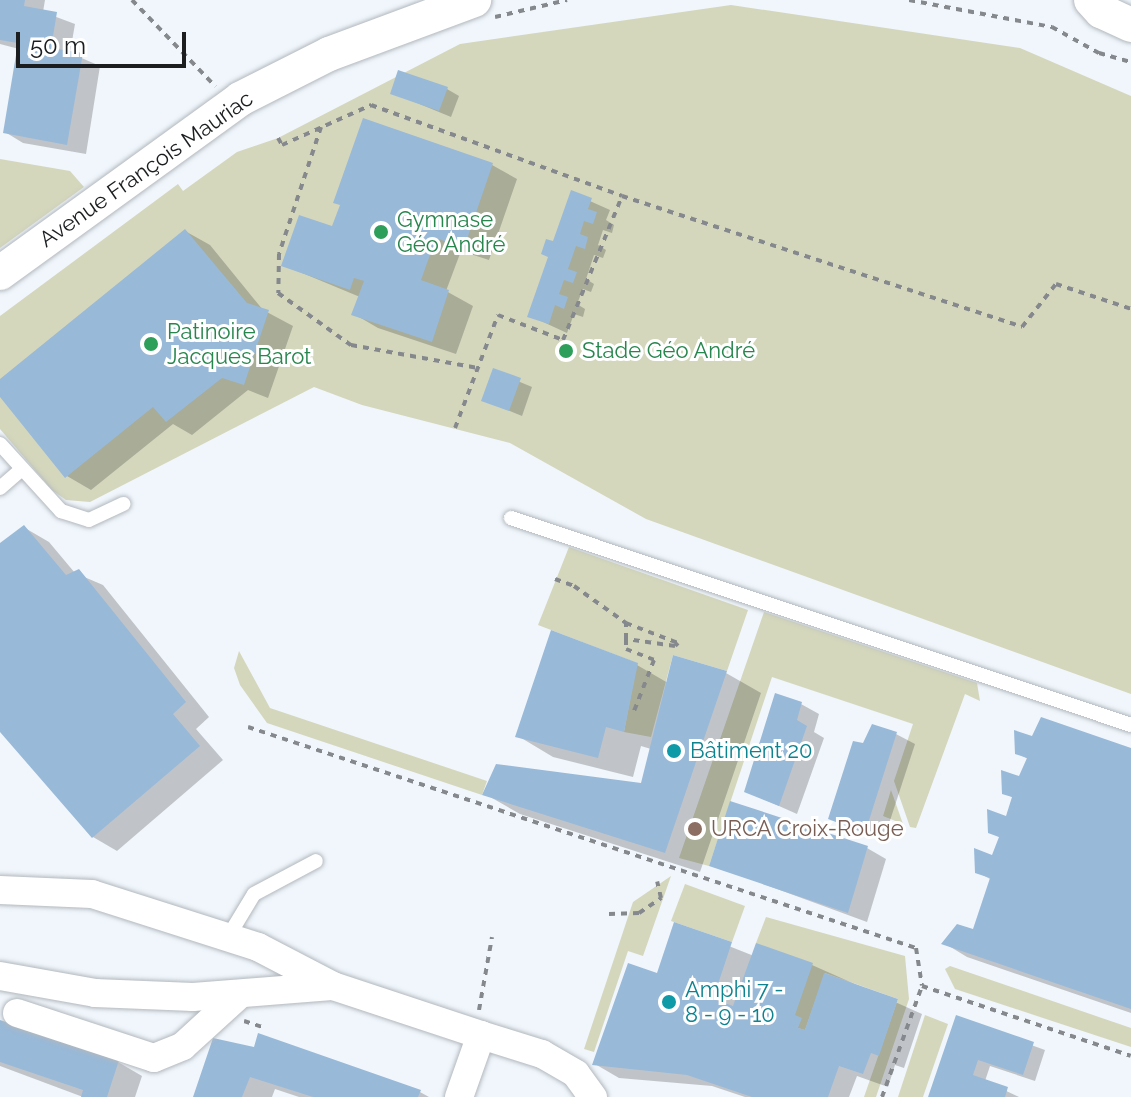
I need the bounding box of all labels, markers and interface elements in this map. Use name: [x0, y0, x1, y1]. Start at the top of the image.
scale bar: [20, 16, 190, 66]
text: 50 m: [30, 31, 86, 60]
street label: Avenue François Mauriac: [34, 85, 258, 253]
place label: Gymnase Géo André: [397, 206, 506, 258]
marker: Gymnase Géo André: [372, 223, 390, 241]
place label: Patinoire Jacques Barot: [167, 318, 311, 370]
marker: Patinoire Jacques Barot: [142, 335, 160, 353]
place label: Stade Géo André: [582, 338, 756, 364]
marker: Stade Géo André: [557, 342, 575, 360]
place label: Bâtiment 20: [690, 738, 812, 764]
marker: Bâtiment 20: [665, 742, 683, 760]
place label: URCA Croix-Rouge: [711, 816, 904, 842]
marker: URCA Croix-Rouge: [686, 820, 704, 838]
place label: Amphi 7 - 8 - 9 - 10: [685, 976, 784, 1028]
marker: Amphi 7 - 8 - 9 - 10: [660, 993, 678, 1011]

